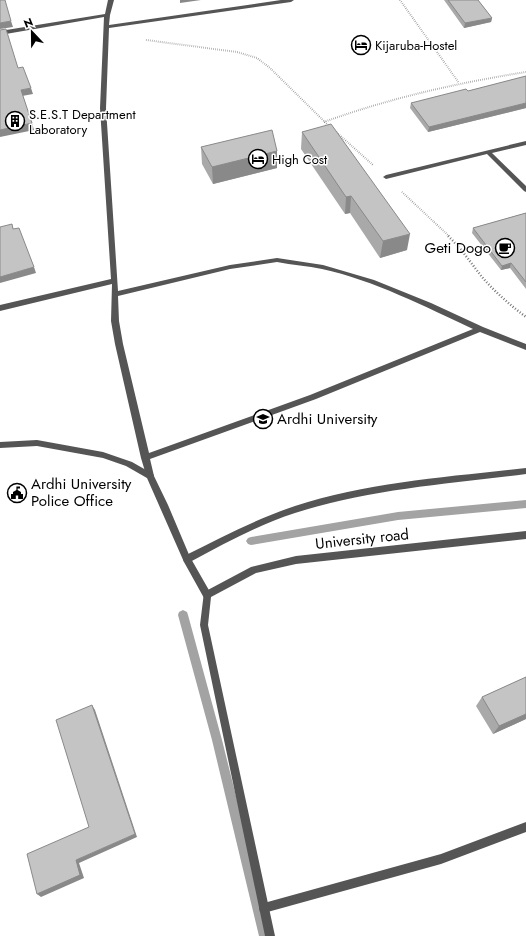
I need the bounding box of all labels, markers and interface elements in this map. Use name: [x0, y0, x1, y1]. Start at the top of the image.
north arrow: [12, 12, 52, 52]
text: N: [21, 14, 35, 32]
hotel icon: Kijaruba-Hostel: [350, 34, 372, 56]
place label: Kijaruba-Hostel: [375, 36, 457, 55]
place label: S.E.S.T Department Laboratory: [29, 105, 136, 139]
building icon: S.E.S.T Department Laboratory: [4, 110, 26, 132]
hotel icon: High Cost: [247, 148, 269, 170]
place label: High Cost: [272, 150, 328, 169]
place label: Geti Dogo: [425, 237, 491, 259]
cafe icon: Geti Dogo: [494, 237, 516, 259]
school or university icon: Ardhi University: [252, 408, 274, 430]
place label: Ardhi University: [277, 408, 378, 430]
place label: Ardhi University Police Office: [31, 473, 132, 512]
public building icon: Ardhi University Police Office: [6, 482, 28, 504]
street label: University road: [314, 523, 410, 555]

